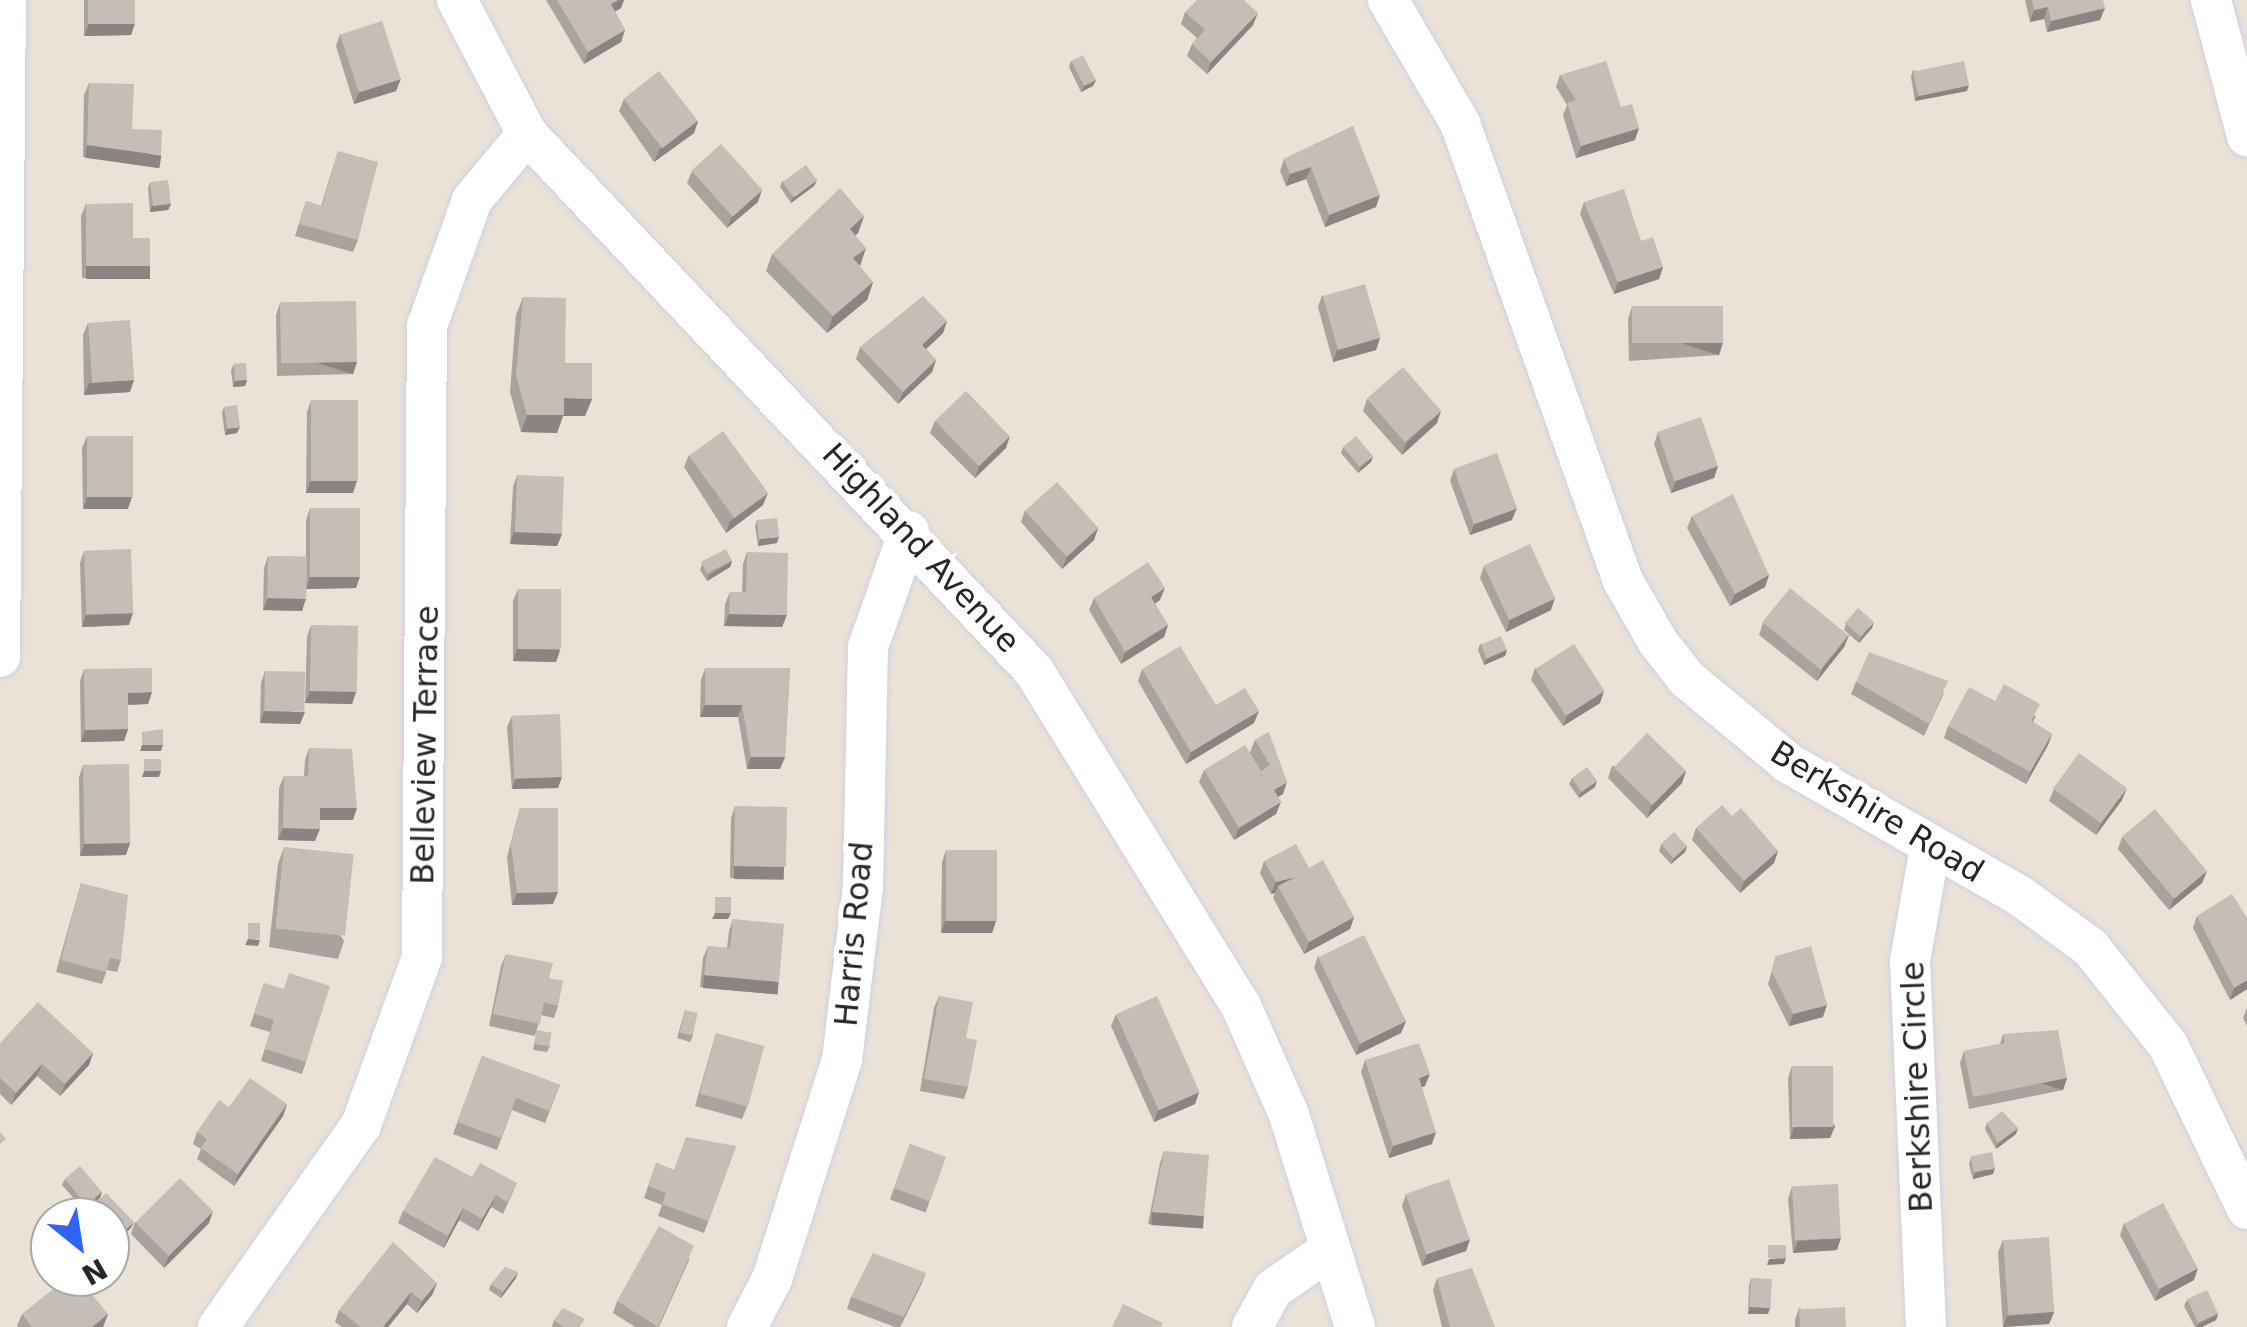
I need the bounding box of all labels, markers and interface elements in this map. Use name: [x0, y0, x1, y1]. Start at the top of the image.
street label: Highland Avenue: [814, 436, 1028, 660]
street label: Belleview Terrace: [403, 605, 447, 885]
street label: Berkshire Road: [1763, 733, 1991, 891]
street label: Harris Road: [827, 840, 881, 1028]
street label: Berkshire Circle: [1893, 961, 1941, 1213]
north arrow: [30, 1197, 130, 1297]
text: N: [76, 1252, 113, 1292]

